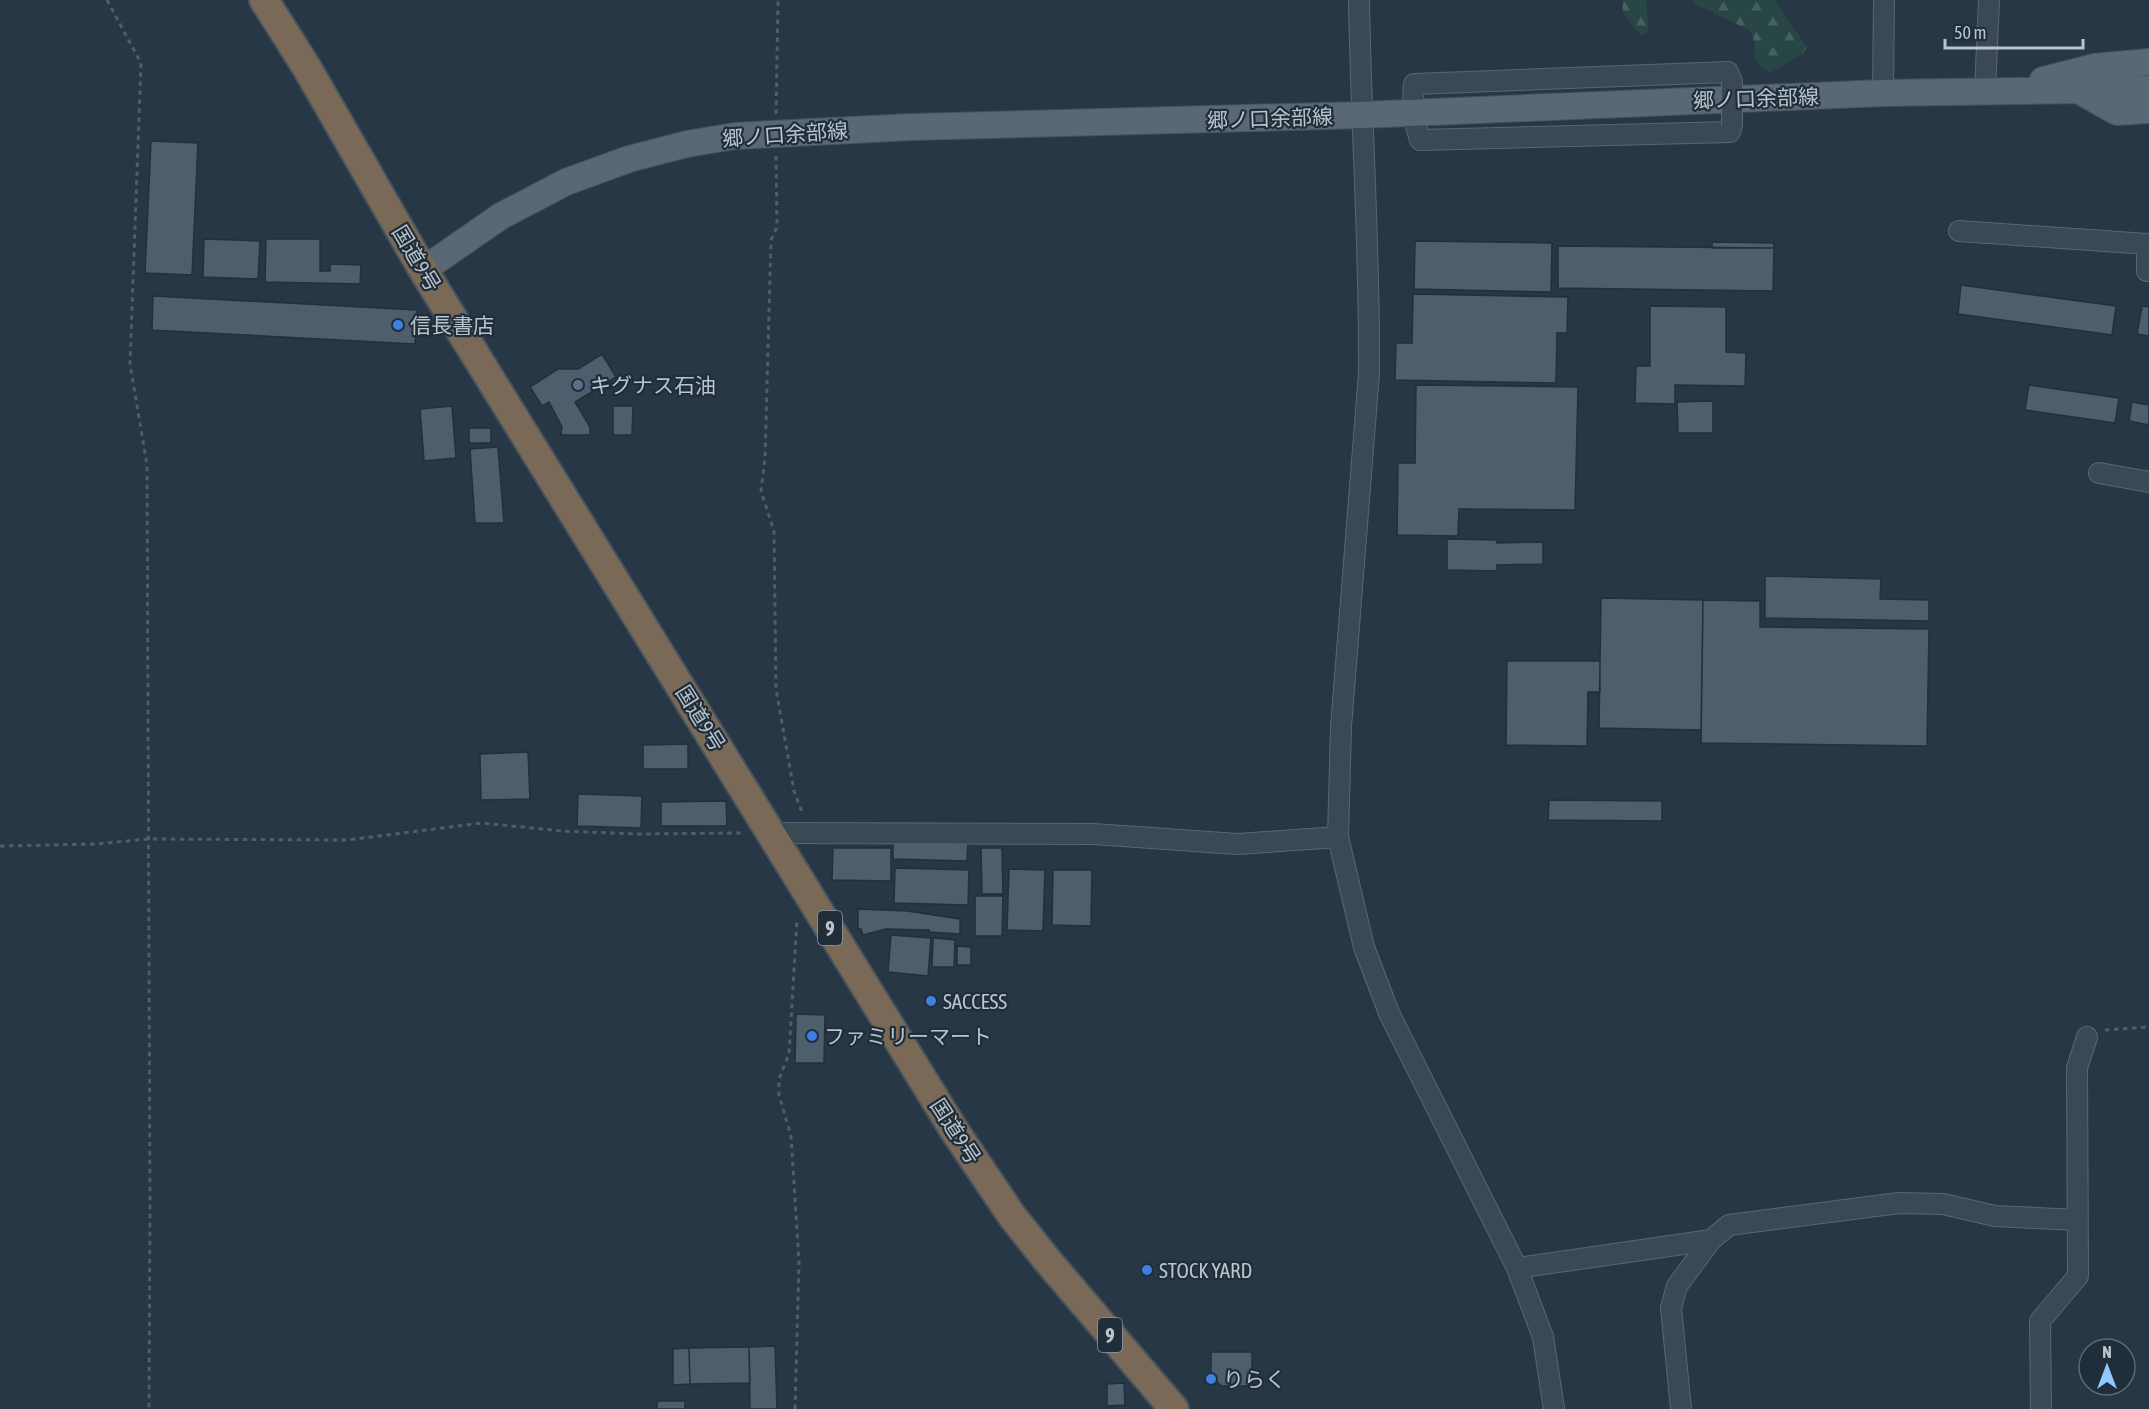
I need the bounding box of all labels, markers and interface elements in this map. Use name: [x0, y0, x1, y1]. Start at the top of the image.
scale bar: [1945, 12, 2083, 50]
text: 50 m: [1954, 22, 1986, 43]
street label: 郷ノ口余部線: [1693, 84, 1819, 112]
street label: 郷ノ口余部線: [1207, 104, 1333, 132]
street label: 郷ノ口余部線: [721, 118, 849, 150]
street label: 国道9号: [388, 221, 446, 295]
place label: 信長書店: [410, 313, 494, 337]
marker: 信長書店: [391, 318, 405, 332]
place label: キグナス石油: [590, 373, 716, 397]
marker: キグナス石油: [571, 378, 585, 392]
street label: 国道9号: [672, 681, 730, 755]
road number: 9: [818, 911, 842, 945]
place label: SACCESS: [943, 989, 1007, 1013]
marker: SACCESS: [924, 994, 938, 1008]
place label: ファミリーマート: [824, 1024, 992, 1048]
marker: ファミリーマート: [805, 1029, 819, 1043]
street label: 国道9号: [926, 1094, 986, 1168]
place label: STOCK YARD: [1159, 1258, 1252, 1282]
marker: STOCK YARD: [1140, 1263, 1154, 1277]
road number: 9: [1098, 1318, 1122, 1352]
north arrow: [2077, 1337, 2137, 1397]
text: N: [2102, 1343, 2112, 1361]
place label: りらく: [1223, 1367, 1286, 1391]
marker: りらく: [1204, 1372, 1218, 1386]

